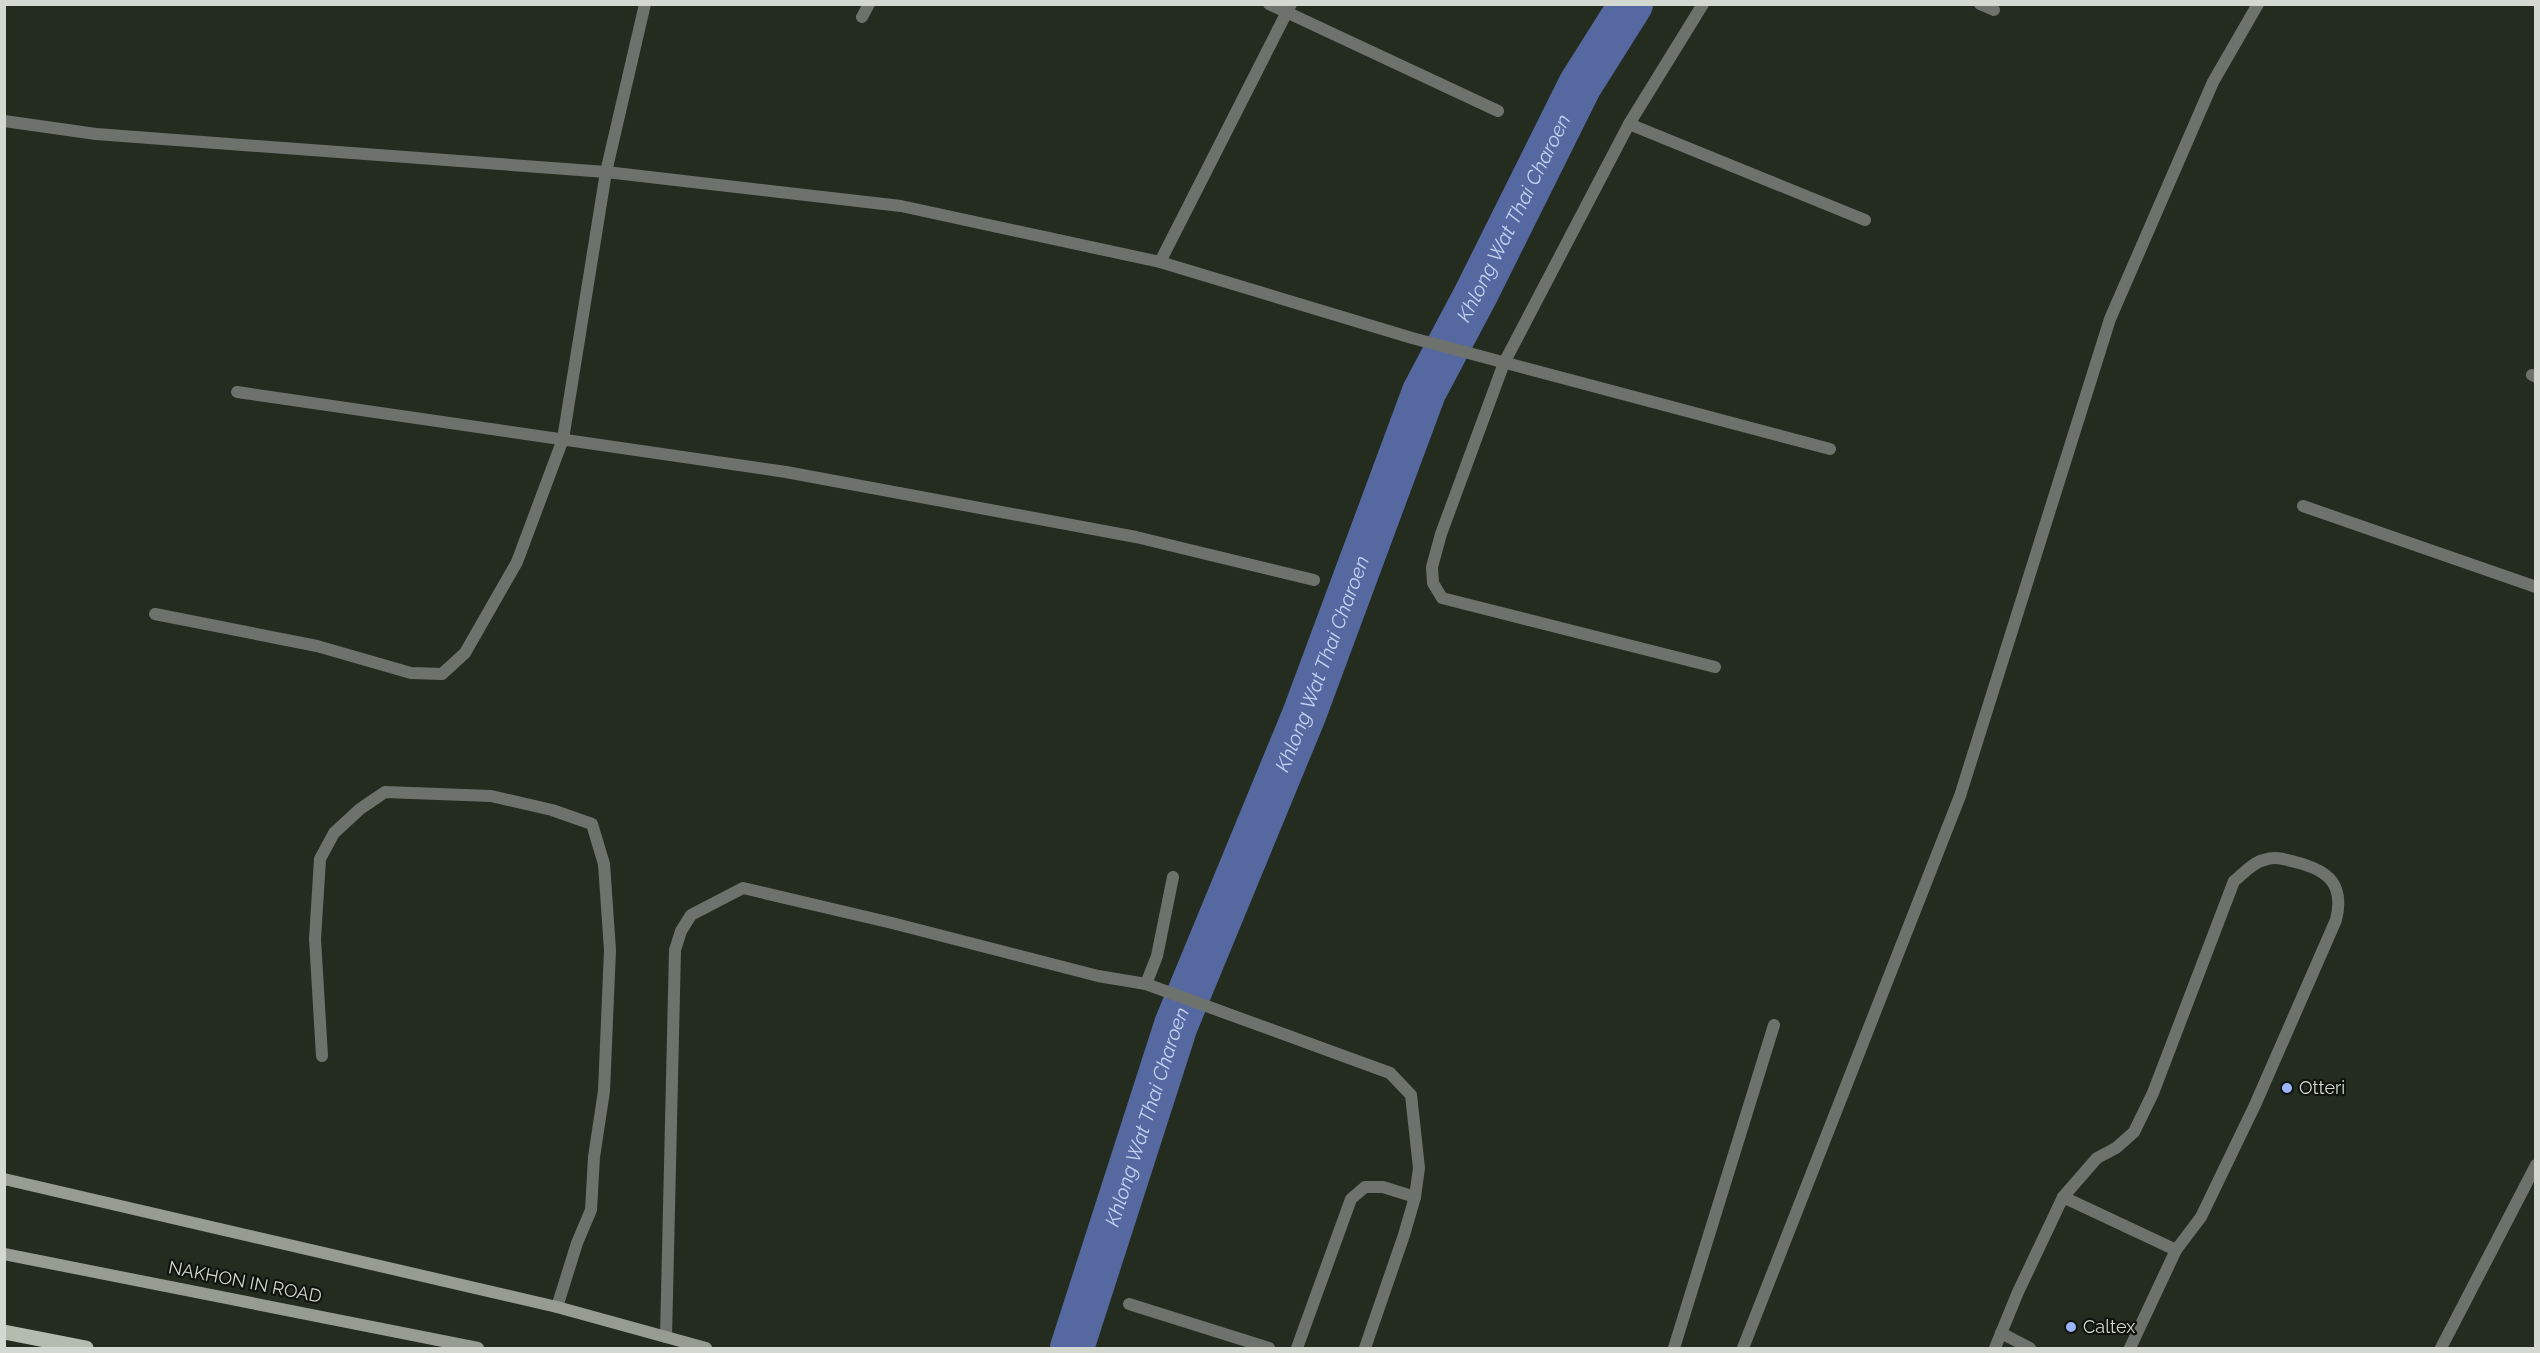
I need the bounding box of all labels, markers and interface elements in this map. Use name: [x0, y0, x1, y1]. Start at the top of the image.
water label: Khlong Wat Thai Charoen: [1451, 110, 1576, 326]
water label: Khlong Wat Thai Charoen: [1270, 553, 1374, 775]
water label: Khlong Wat Thai Charoen: [1100, 1004, 1194, 1229]
place label: Otteri: [2299, 1077, 2345, 1098]
marker: Otteri: [2280, 1081, 2294, 1095]
street label: NAKHON IN ROAD: [167, 1256, 324, 1307]
place label: Caltex: [2083, 1316, 2135, 1337]
marker: Caltex: [2064, 1320, 2078, 1334]

